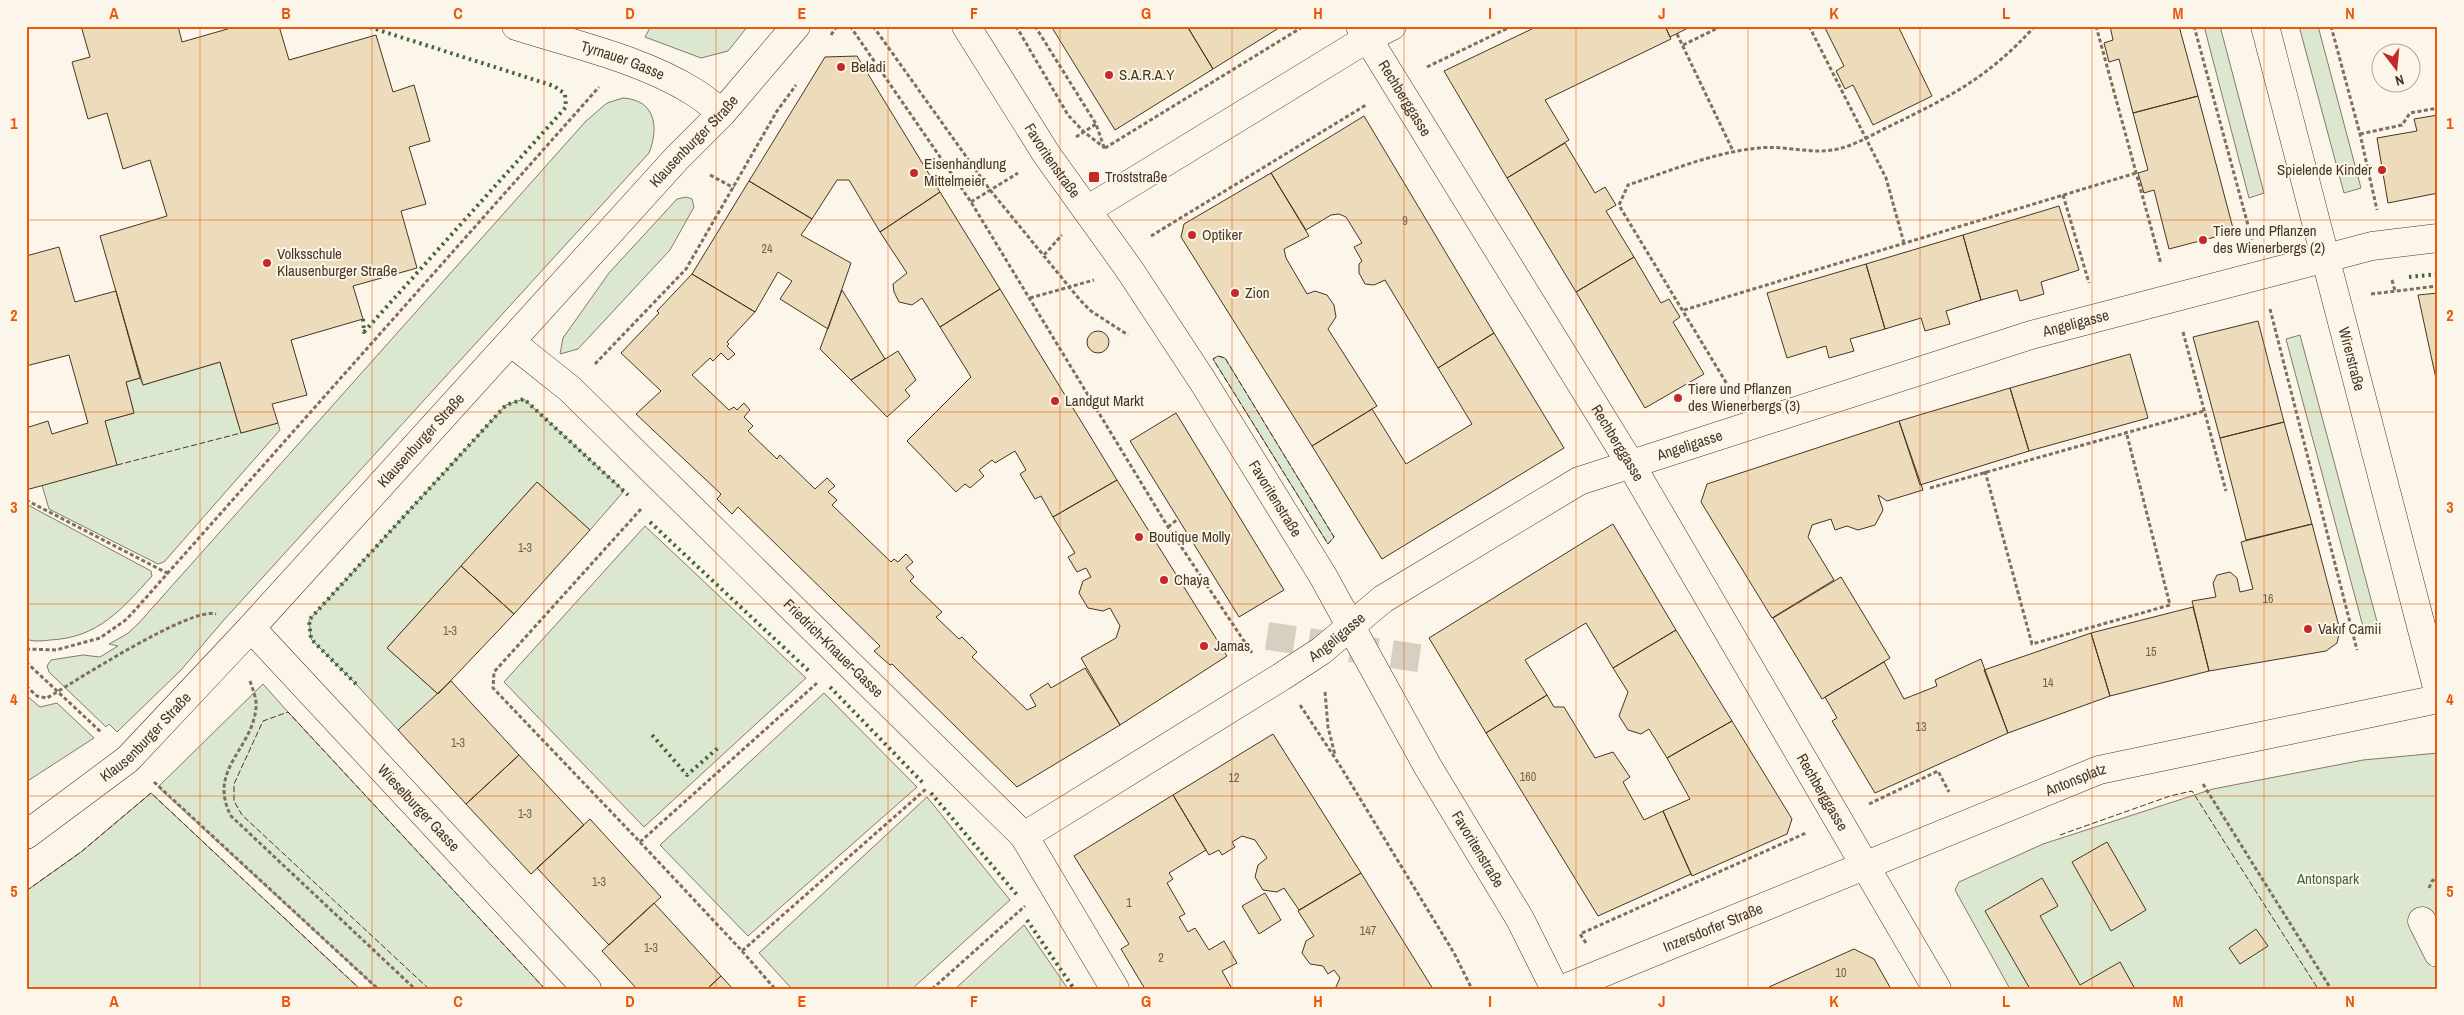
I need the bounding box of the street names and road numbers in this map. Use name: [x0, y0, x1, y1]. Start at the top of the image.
street label: Tyrnauer Gasse: [578, 35, 668, 85]
street label: Rechberggasse: [1374, 56, 1437, 140]
street label: Klausenburger Straße: [644, 90, 743, 192]
street label: Favoritenstraße: [1020, 119, 1086, 202]
street label: Angeligasse: [2039, 304, 2111, 342]
street label: Wirerstraße: [2334, 325, 2370, 393]
street label: Klausenburger Straße: [372, 388, 469, 492]
street label: Rechberggasse: [1586, 400, 1649, 485]
street label: Angeligasse: [1653, 424, 1725, 465]
street label: Favoritenstraße: [1244, 456, 1307, 541]
street label: Friedrich-Knauer-Gasse: [779, 594, 888, 702]
street label: Angeligasse: [1303, 607, 1370, 667]
street label: Klausenburger Straße: [95, 687, 196, 786]
street label: Rechberggasse: [1792, 750, 1854, 835]
street label: Antonsplatz: [2041, 758, 2108, 801]
street label: Wieselburger Gasse: [373, 760, 465, 856]
street label: Favoritenstraße: [1447, 807, 1510, 891]
street label: Inzersdorfer Straße: [1660, 897, 1766, 957]

